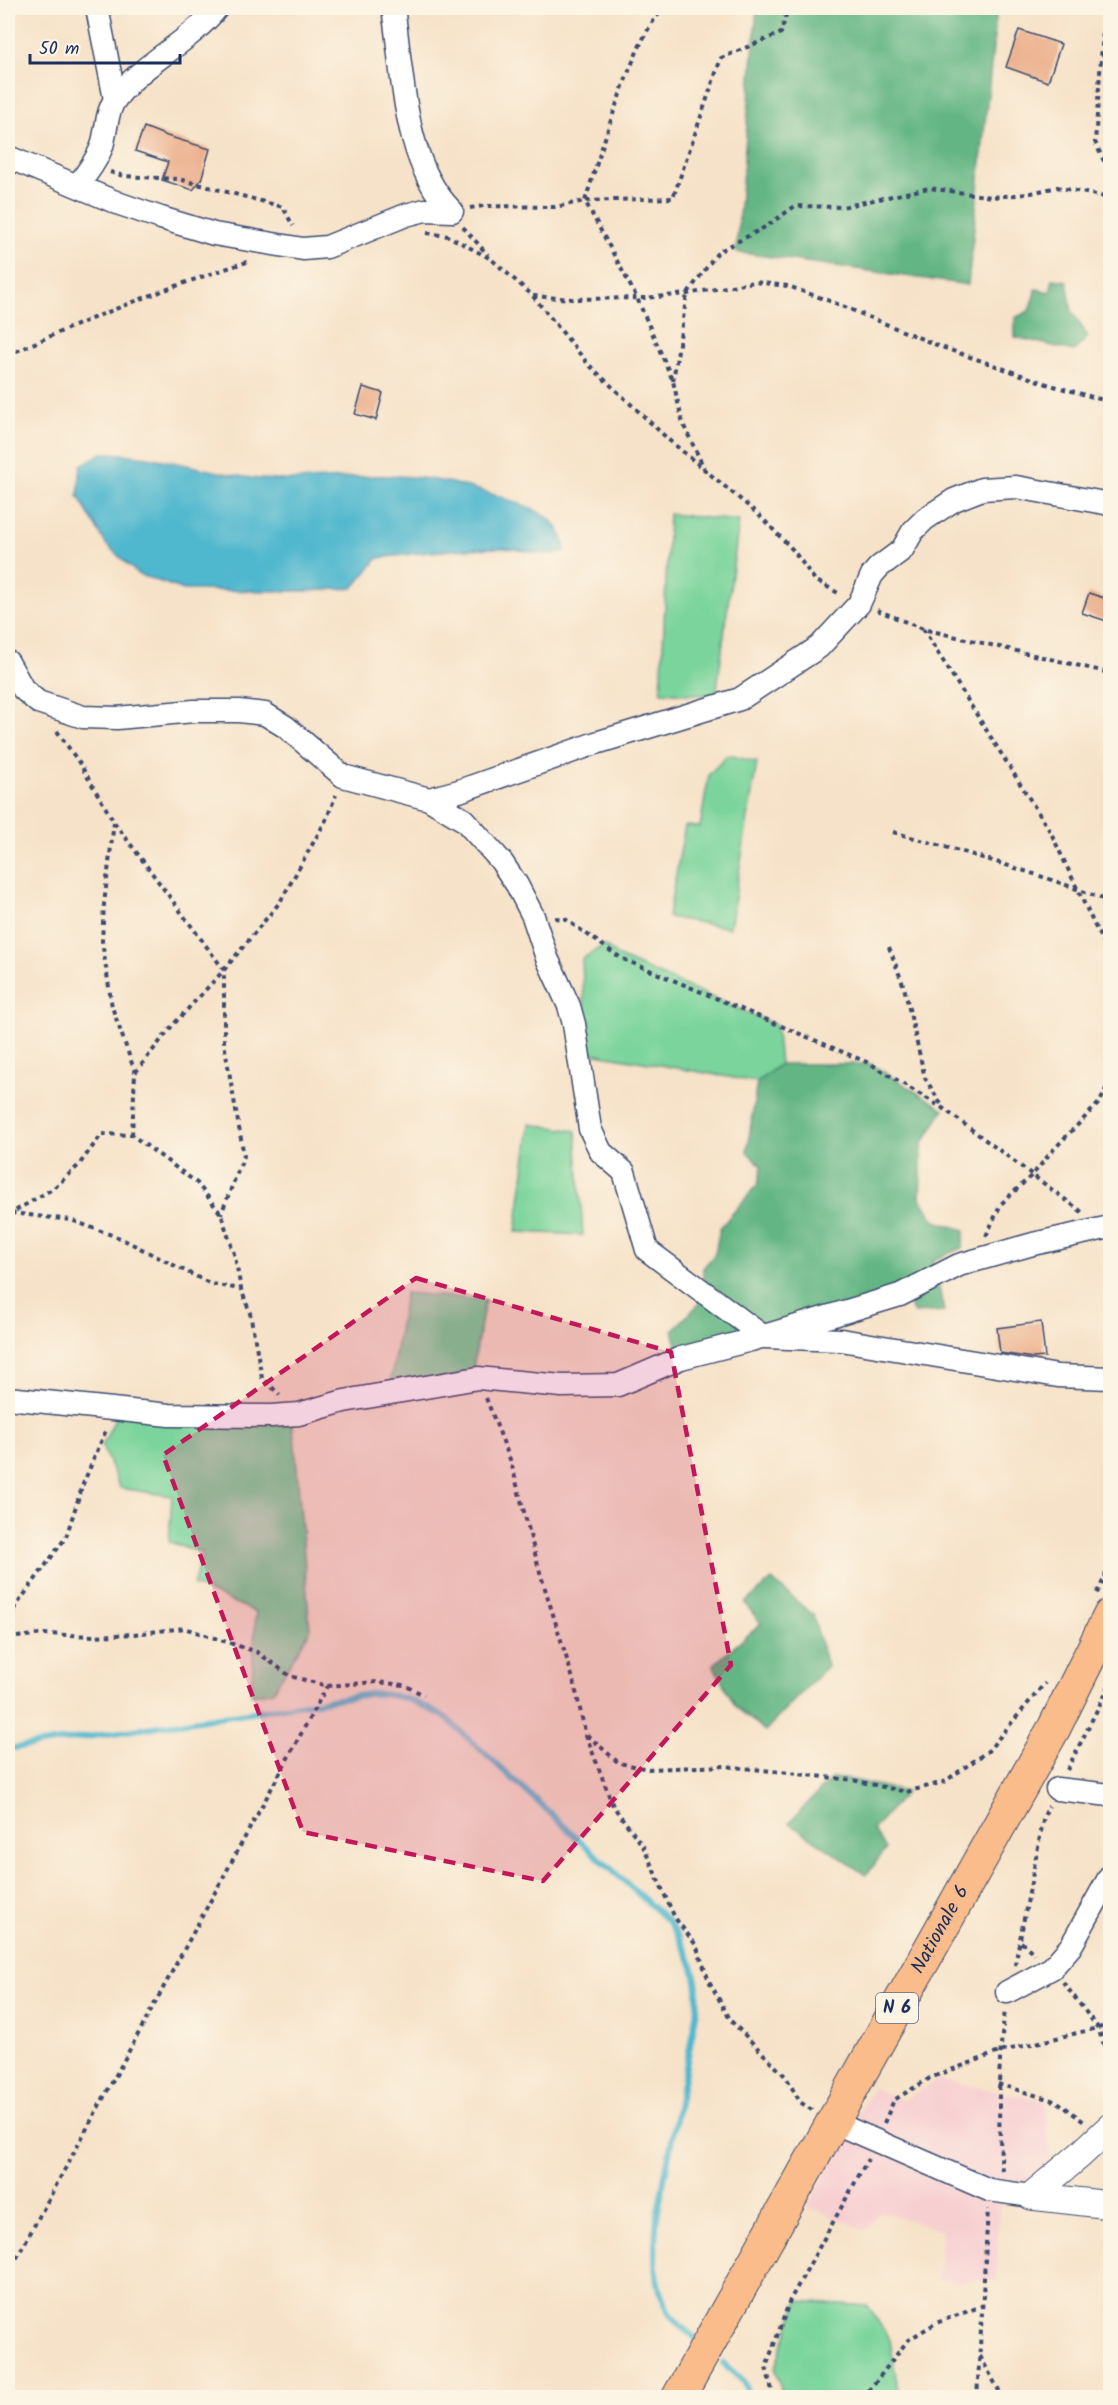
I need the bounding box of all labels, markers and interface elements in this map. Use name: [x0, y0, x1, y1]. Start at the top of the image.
scale bar: [30, 27, 180, 65]
text: 50 m: [39, 35, 79, 64]
street label: Nationale 6: [903, 1879, 979, 1980]
road number: N 6: [876, 1993, 918, 2023]

